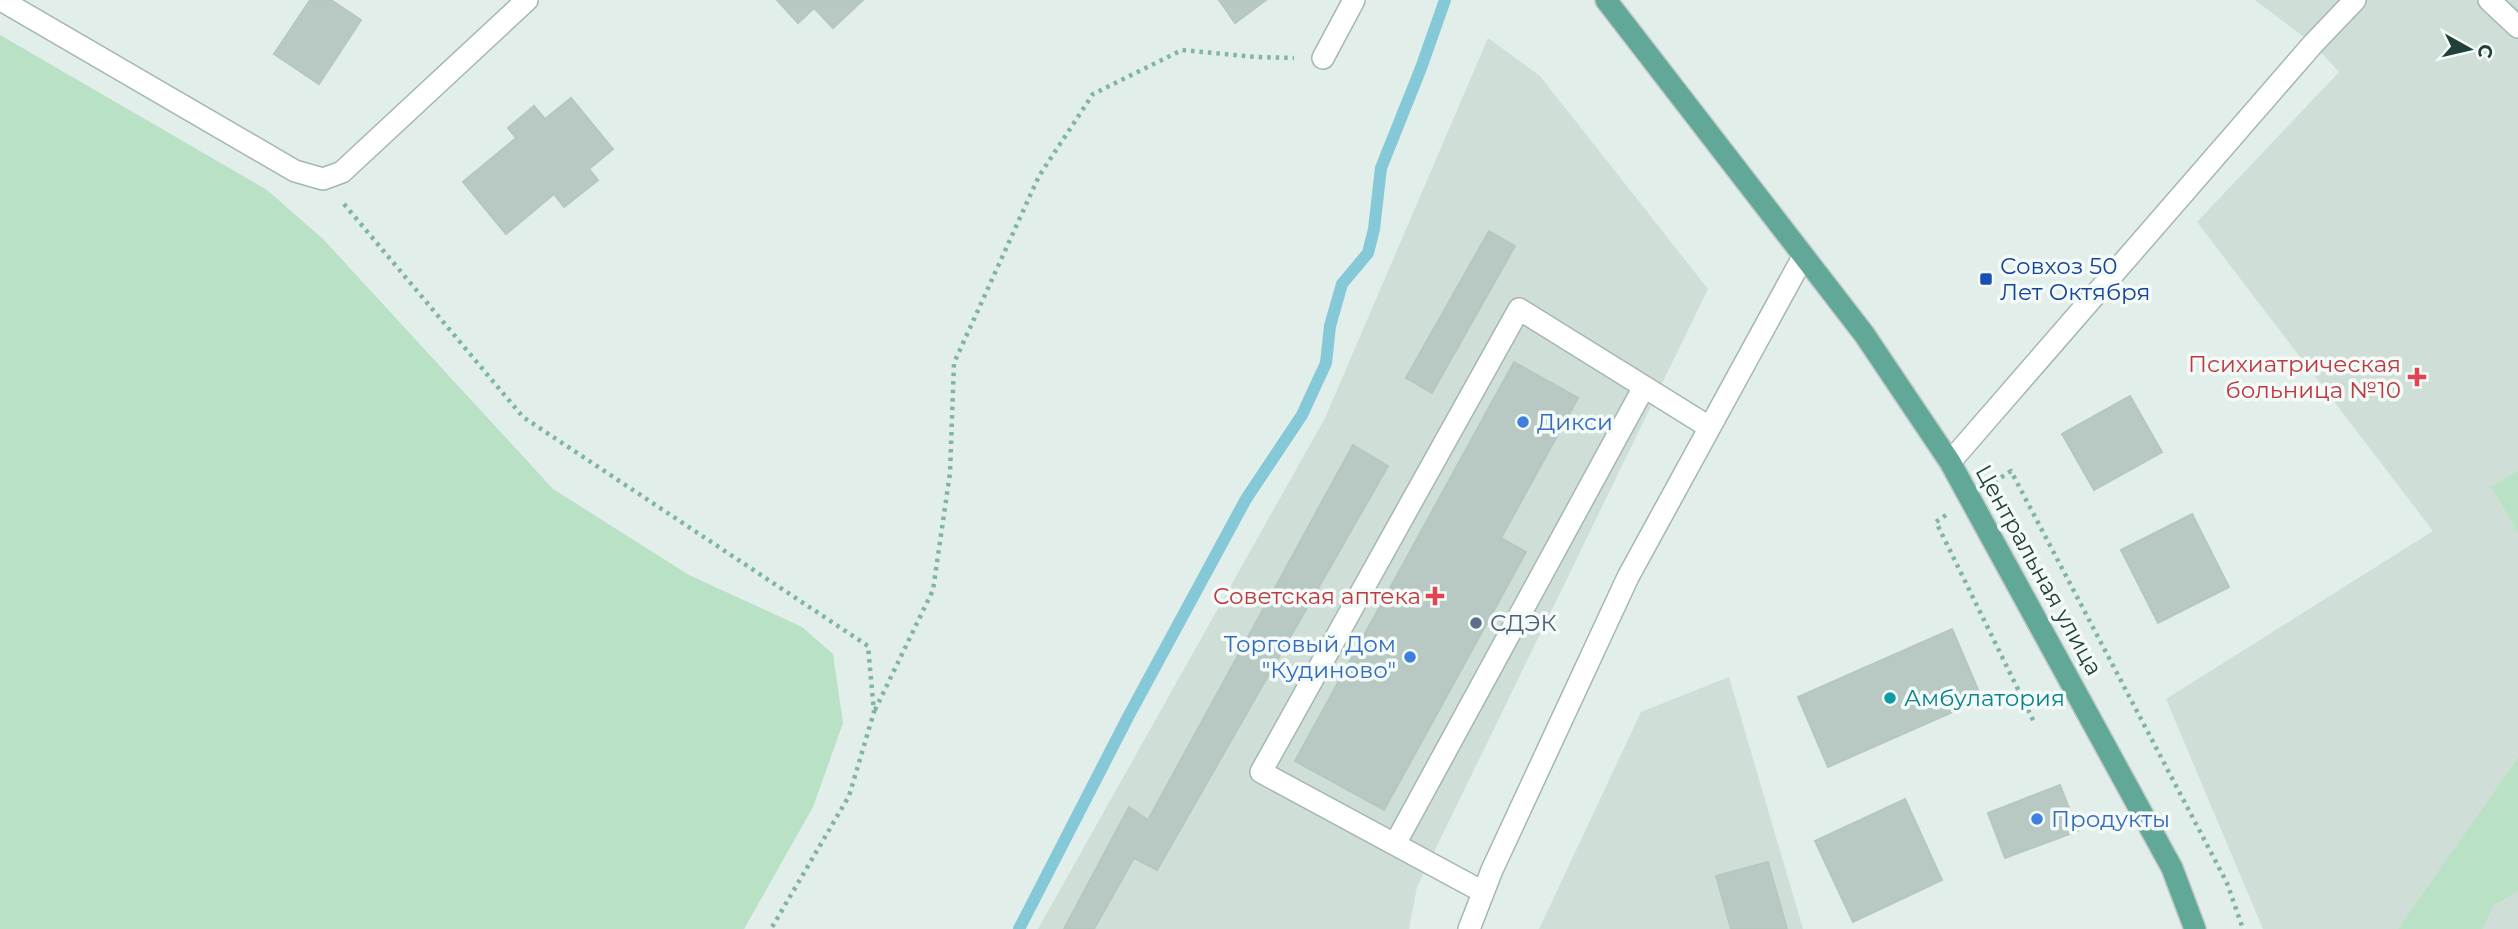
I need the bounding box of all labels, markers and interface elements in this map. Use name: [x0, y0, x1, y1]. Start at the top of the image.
north arrow: [2434, 14, 2504, 84]
text: С: [2473, 43, 2498, 60]
place label: Совхоз 50 Лет Октября: [2000, 252, 2150, 306]
marker: Совхоз 50 Лет Октября: [1978, 271, 1994, 287]
place label: Психиатрическая больница №10: [2188, 350, 2401, 404]
marker: Психиатрическая больница №10: [2407, 367, 2427, 387]
place label: Дикси: [1537, 408, 1613, 436]
marker: Дикси: [1515, 414, 1531, 430]
street label: Центральная улица: [1969, 460, 2109, 680]
place label: Советская аптека: [1213, 582, 1421, 610]
marker: Советская аптека: [1427, 588, 1443, 604]
place label: СДЭК: [1490, 609, 1557, 637]
marker: СДЭК: [1468, 615, 1484, 631]
place label: Торговый Дом "Кудиново": [1224, 630, 1396, 684]
marker: Торговый Дом "Кудиново": [1402, 649, 1418, 665]
place label: Амбулатория: [1904, 684, 2065, 712]
marker: Амбулатория: [1882, 690, 1898, 706]
place label: Продукты: [2051, 805, 2170, 833]
marker: Продукты: [2029, 811, 2045, 827]

